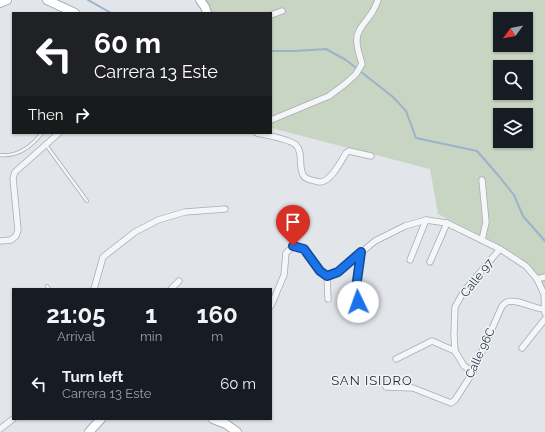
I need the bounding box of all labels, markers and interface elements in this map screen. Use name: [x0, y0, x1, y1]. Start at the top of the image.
north arrow: [493, 12, 533, 52]
map controls: [493, 12, 533, 148]
text: 60 m: [94, 27, 161, 60]
icon: left: [28, 28, 80, 80]
button: search: [493, 60, 533, 100]
text: Carrera 13 Este: [94, 61, 218, 82]
icon: right: [71, 104, 93, 126]
text: Then: [28, 106, 63, 124]
button: layers: [493, 108, 533, 148]
pin: [276, 205, 310, 246]
icon: arrive: [282, 211, 304, 233]
street label: Calle 97: [458, 256, 497, 300]
position arrow: [337, 281, 379, 323]
text: 21:05: [46, 300, 106, 329]
text: 1: [145, 300, 157, 329]
text: 160: [197, 300, 238, 329]
street label: Calle 96C: [462, 326, 498, 380]
text: Arrival: [57, 329, 95, 344]
text: min: [140, 329, 162, 344]
text: m: [211, 329, 223, 344]
text: Turn left: [62, 368, 123, 386]
icon: left: [28, 373, 50, 395]
district label: SAN ISIDRO: [331, 373, 413, 388]
text: 60 m: [220, 375, 256, 393]
text: Carrera 13 Este: [62, 386, 151, 401]

